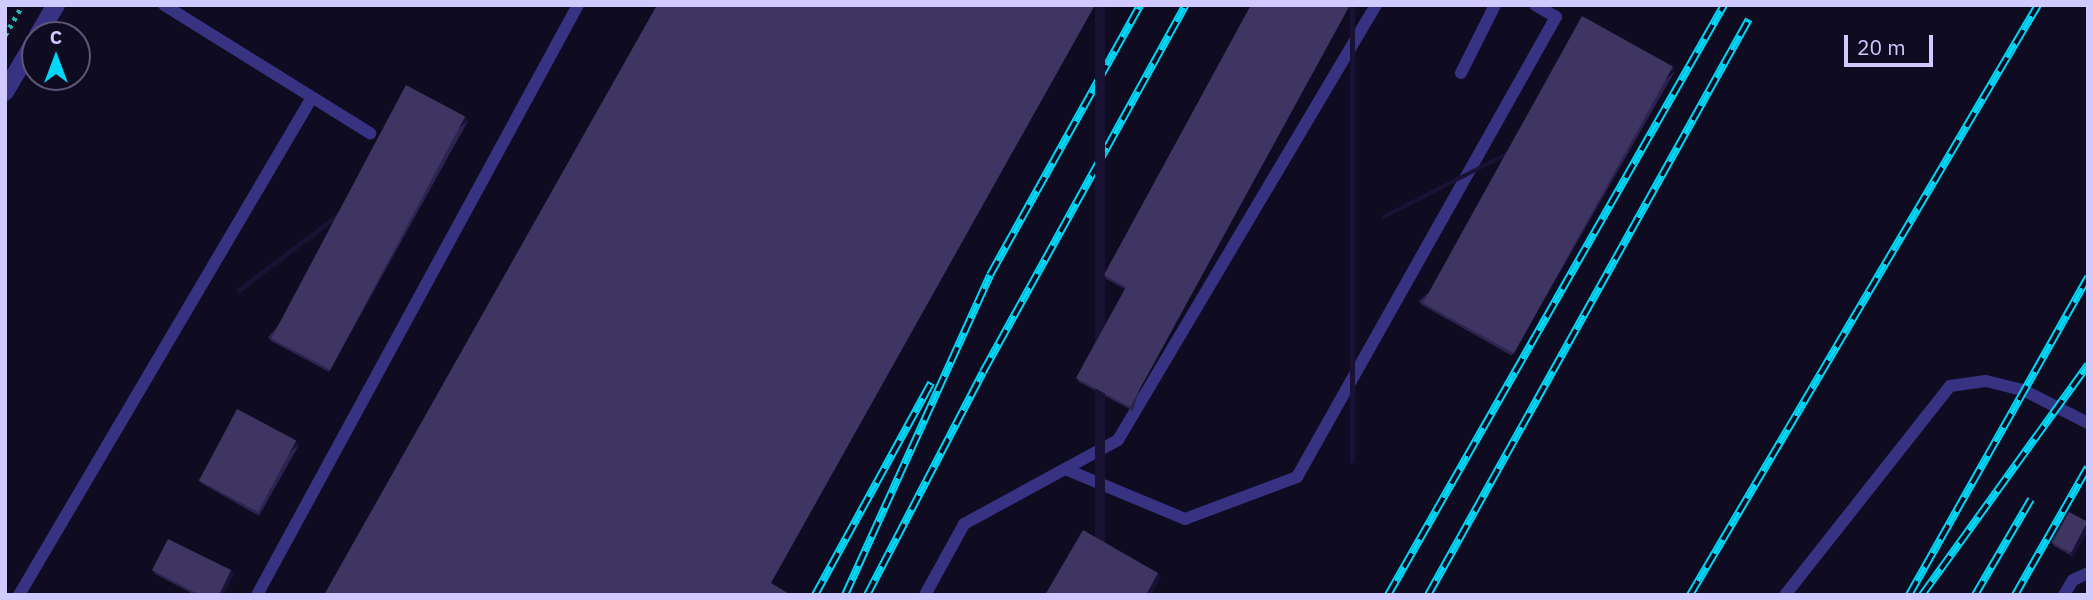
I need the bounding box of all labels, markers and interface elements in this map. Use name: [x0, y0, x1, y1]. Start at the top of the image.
north arrow: [21, 21, 91, 91]
scale bar: [1848, 21, 1937, 65]
text: С: [50, 25, 62, 49]
text: 20 m: [1857, 33, 1906, 61]

